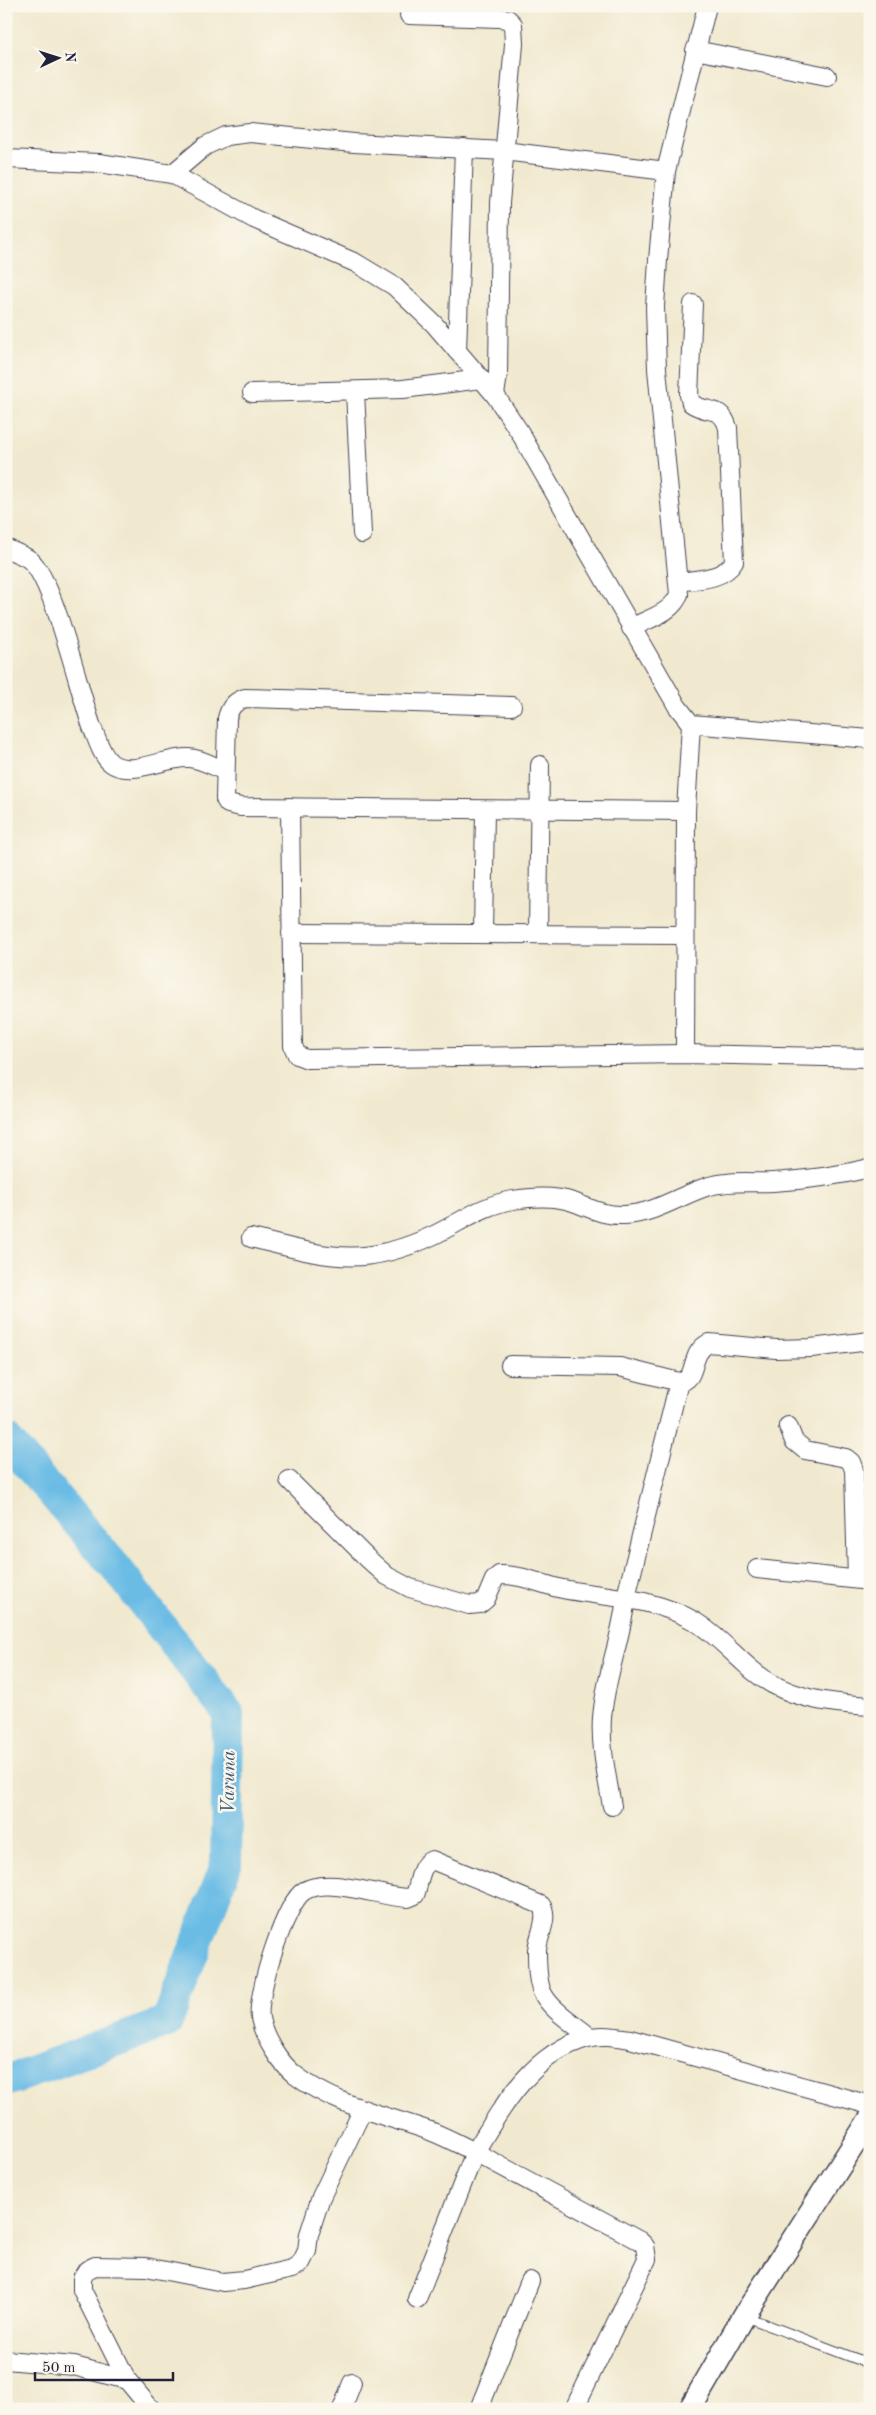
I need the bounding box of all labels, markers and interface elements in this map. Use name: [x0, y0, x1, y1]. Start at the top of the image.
north arrow: [32, 32, 82, 82]
text: N: [63, 51, 77, 63]
water label: Varuna: [219, 1750, 240, 1814]
scale bar: [35, 2350, 172, 2382]
text: 50 m: [42, 2361, 76, 2376]

